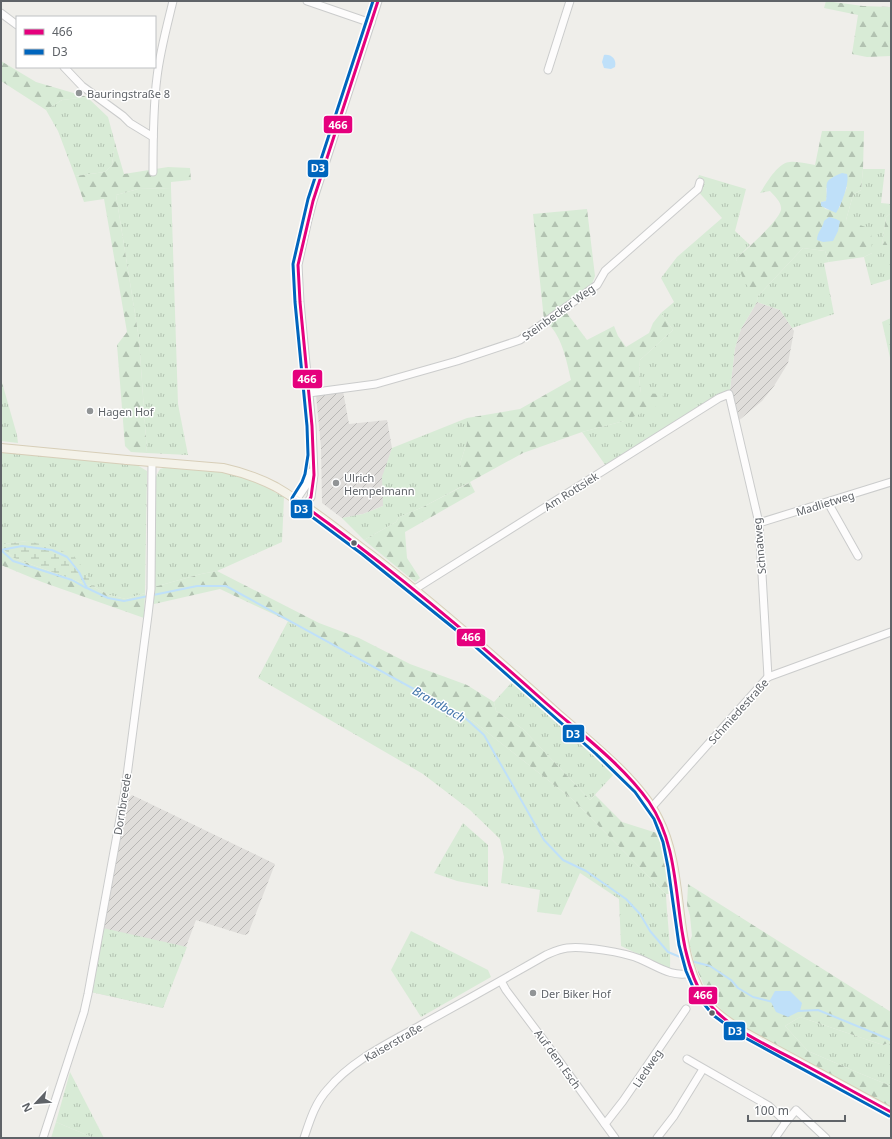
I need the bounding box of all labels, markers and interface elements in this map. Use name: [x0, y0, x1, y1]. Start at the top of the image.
legend: [16, 16, 156, 68]
text: 466: [52, 23, 73, 40]
text: D3: [52, 43, 68, 60]
place label: Bauringstraße 8: [87, 86, 170, 101]
marker: Bauringstraße 8: [74, 88, 84, 98]
line badge: 466: [323, 115, 353, 134]
text: 466: [329, 117, 347, 132]
line badge: D3: [307, 159, 329, 178]
text: D3: [311, 160, 325, 175]
street label: Steinbecker Weg: [519, 280, 597, 344]
line badge: 466: [292, 369, 323, 389]
text: 466: [298, 371, 316, 386]
place label: Hagen Hof: [98, 404, 155, 419]
marker: Hagen Hof: [85, 406, 95, 416]
street label: Am Rottsiek: [541, 468, 601, 514]
place label: Ulrich Hempelmann: [344, 470, 415, 498]
marker: Ulrich Hempelmann: [331, 478, 341, 488]
street label: Madlietweg: [794, 487, 856, 519]
line badge: D3: [290, 499, 313, 519]
text: D3: [294, 501, 308, 516]
street label: Schnatweg: [749, 517, 769, 575]
unlabelled marker: [349, 538, 359, 548]
line badge: 466: [456, 628, 486, 647]
text: 466: [462, 629, 480, 644]
street label: Schmiedestraße: [705, 675, 771, 747]
water label: Brandbach: [409, 682, 469, 726]
line badge: D3: [562, 724, 585, 743]
text: D3: [566, 726, 580, 741]
street label: Dornbreede: [110, 772, 134, 836]
place label: Der Biker Hof: [541, 986, 612, 1001]
line badge: 466: [688, 986, 718, 1005]
text: 466: [694, 987, 712, 1002]
marker: Der Biker Hof: [528, 988, 538, 998]
unlabelled marker: [707, 1008, 717, 1018]
street label: Kaiserstraße: [361, 1019, 425, 1065]
line badge: D3: [723, 1021, 746, 1041]
text: D3: [728, 1023, 742, 1038]
street label: Auf dem Esch: [531, 1026, 585, 1092]
street label: Liedweg: [629, 1046, 665, 1090]
north arrow: [16, 1083, 56, 1123]
scale bar: [748, 1097, 845, 1123]
text: N: [18, 1100, 35, 1115]
text: 100 m: [754, 1102, 789, 1119]

